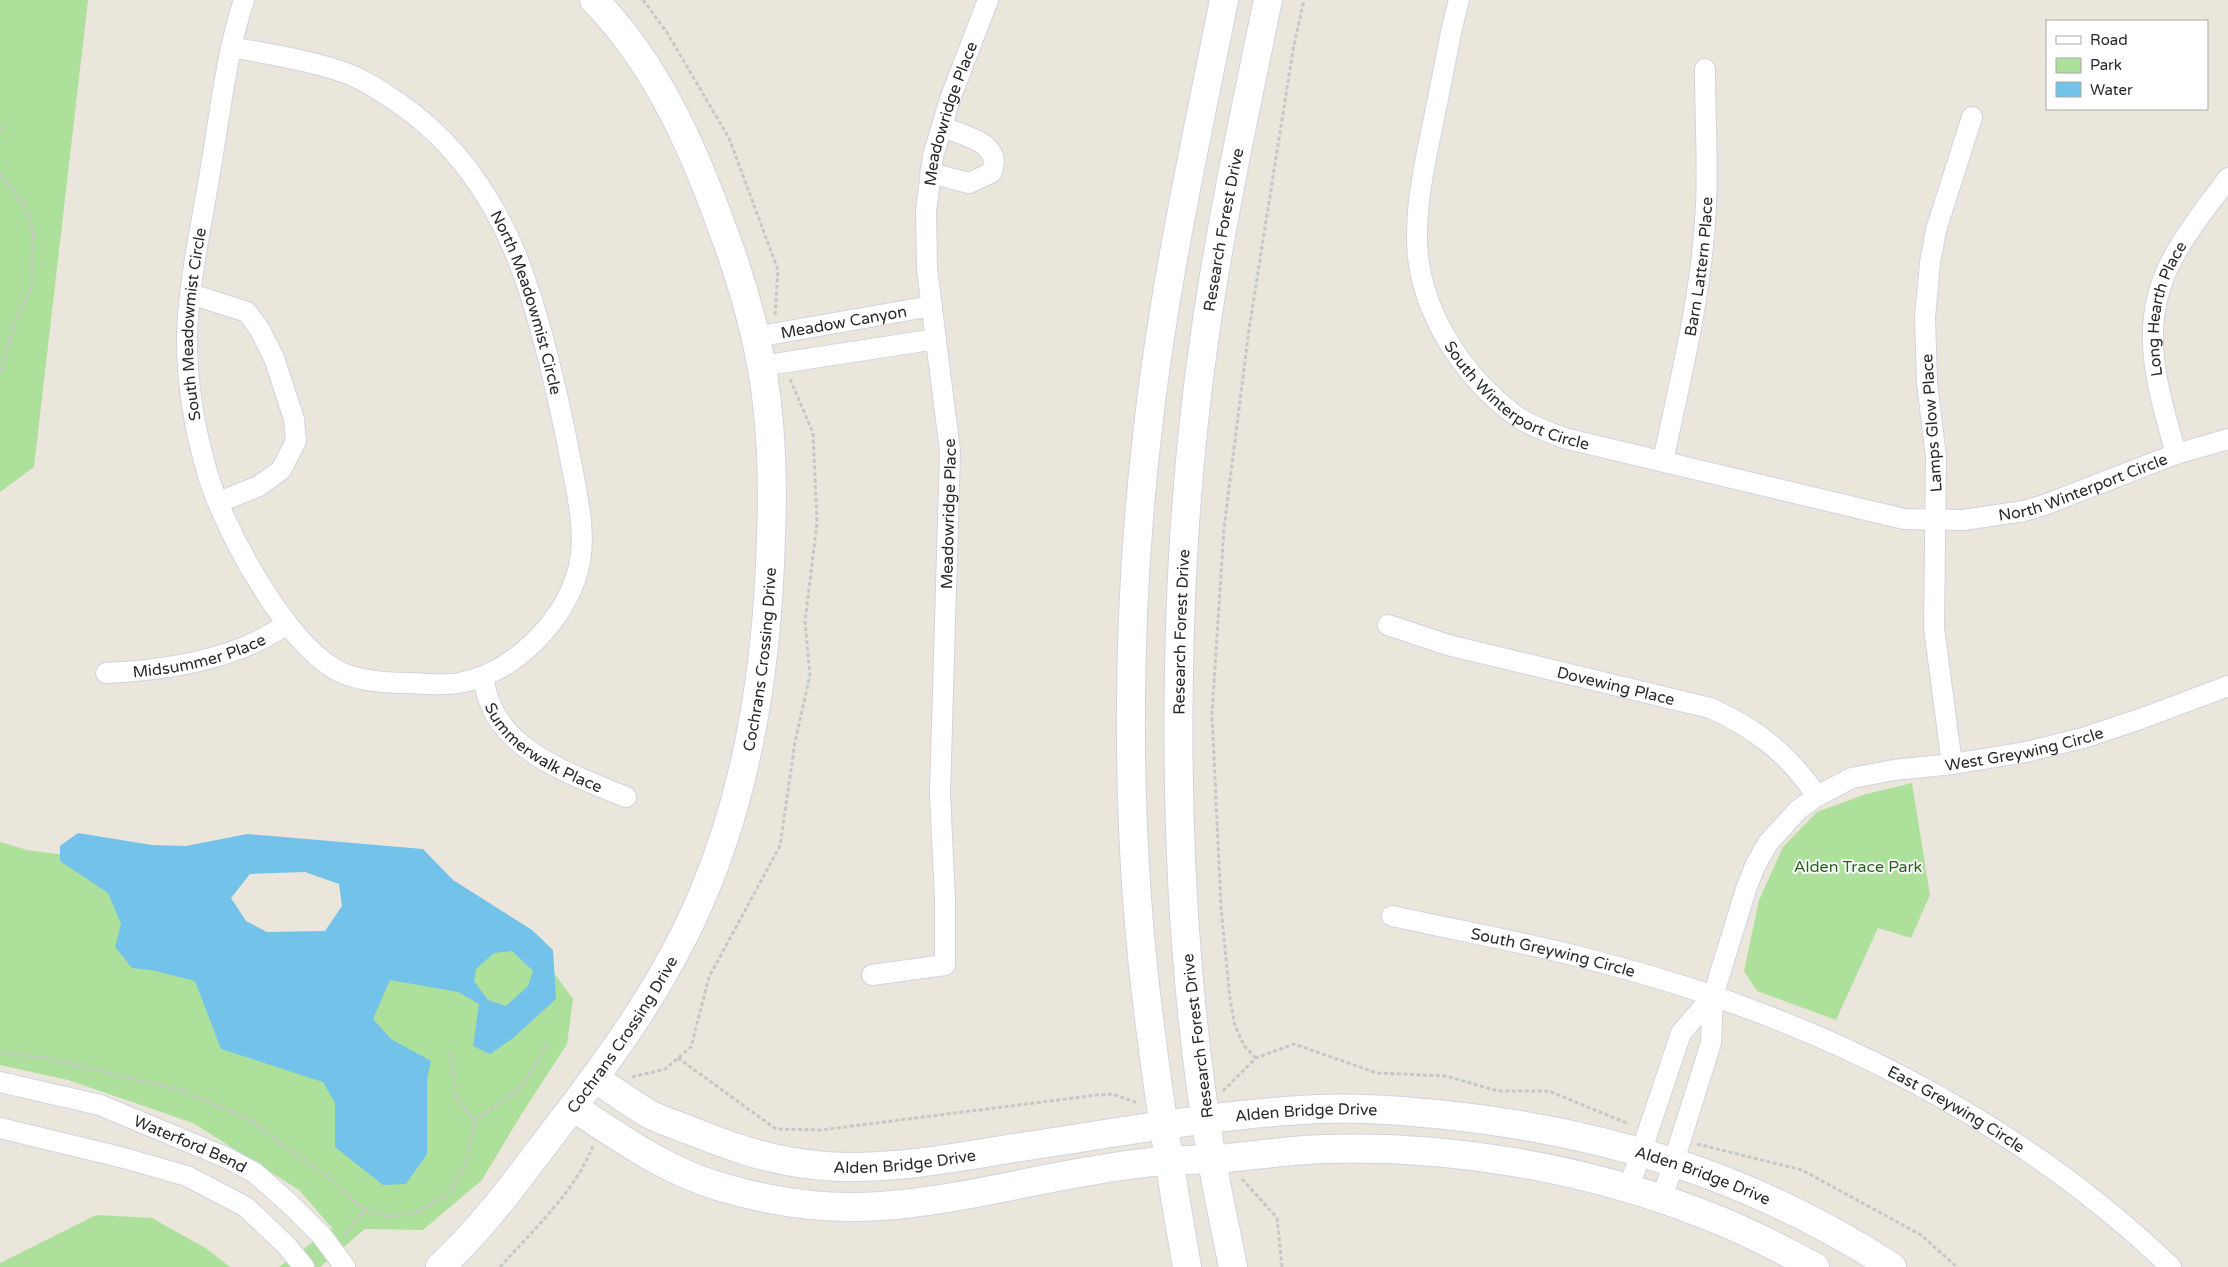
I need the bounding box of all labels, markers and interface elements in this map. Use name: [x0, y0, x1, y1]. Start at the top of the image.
legend: [2046, 20, 2208, 110]
text: Road: [2090, 31, 2128, 49]
street label: Meadowridge Place: [920, 39, 982, 187]
text: Park: [2090, 56, 2122, 74]
text: Water: [2090, 81, 2133, 99]
street label: Research Forest Drive: [1199, 146, 1248, 313]
street label: Barn Lattern Place: [1681, 196, 1717, 338]
street label: North Meadowmist Circle: [486, 207, 566, 397]
street label: South Meadowmist Circle: [178, 226, 211, 422]
street label: Long Hearth Place: [2144, 238, 2191, 378]
street label: Meadow Canyon: [779, 302, 908, 343]
street label: South Winterport Circle: [1439, 338, 1591, 455]
street label: Lamps Glow Place: [1917, 353, 1947, 493]
street label: Meadowridge Place: [937, 437, 961, 589]
street label: North Winterport Circle: [1997, 449, 2171, 526]
street label: Research Forest Drive: [1169, 549, 1194, 715]
street label: Cochrans Crossing Drive: [739, 567, 781, 753]
street label: Midsummer Place: [132, 630, 269, 682]
street label: Dovewing Place: [1555, 663, 1677, 710]
street label: Summerwalk Place: [480, 700, 605, 797]
street label: West Greywing Circle: [1944, 723, 2106, 776]
park label: Alden Trace Park: [1794, 857, 1923, 877]
street label: South Greywing Circle: [1469, 924, 1637, 982]
street label: Research Forest Drive: [1178, 952, 1218, 1119]
street label: Cochrans Crossing Drive: [563, 953, 682, 1117]
street label: East Greywing Circle: [1884, 1062, 2028, 1158]
street label: Alden Bridge Drive: [1234, 1099, 1378, 1127]
street label: Waterford Bend: [131, 1111, 250, 1178]
street label: Alden Bridge Drive: [1633, 1142, 1773, 1210]
street label: Alden Bridge Drive: [833, 1145, 977, 1178]

